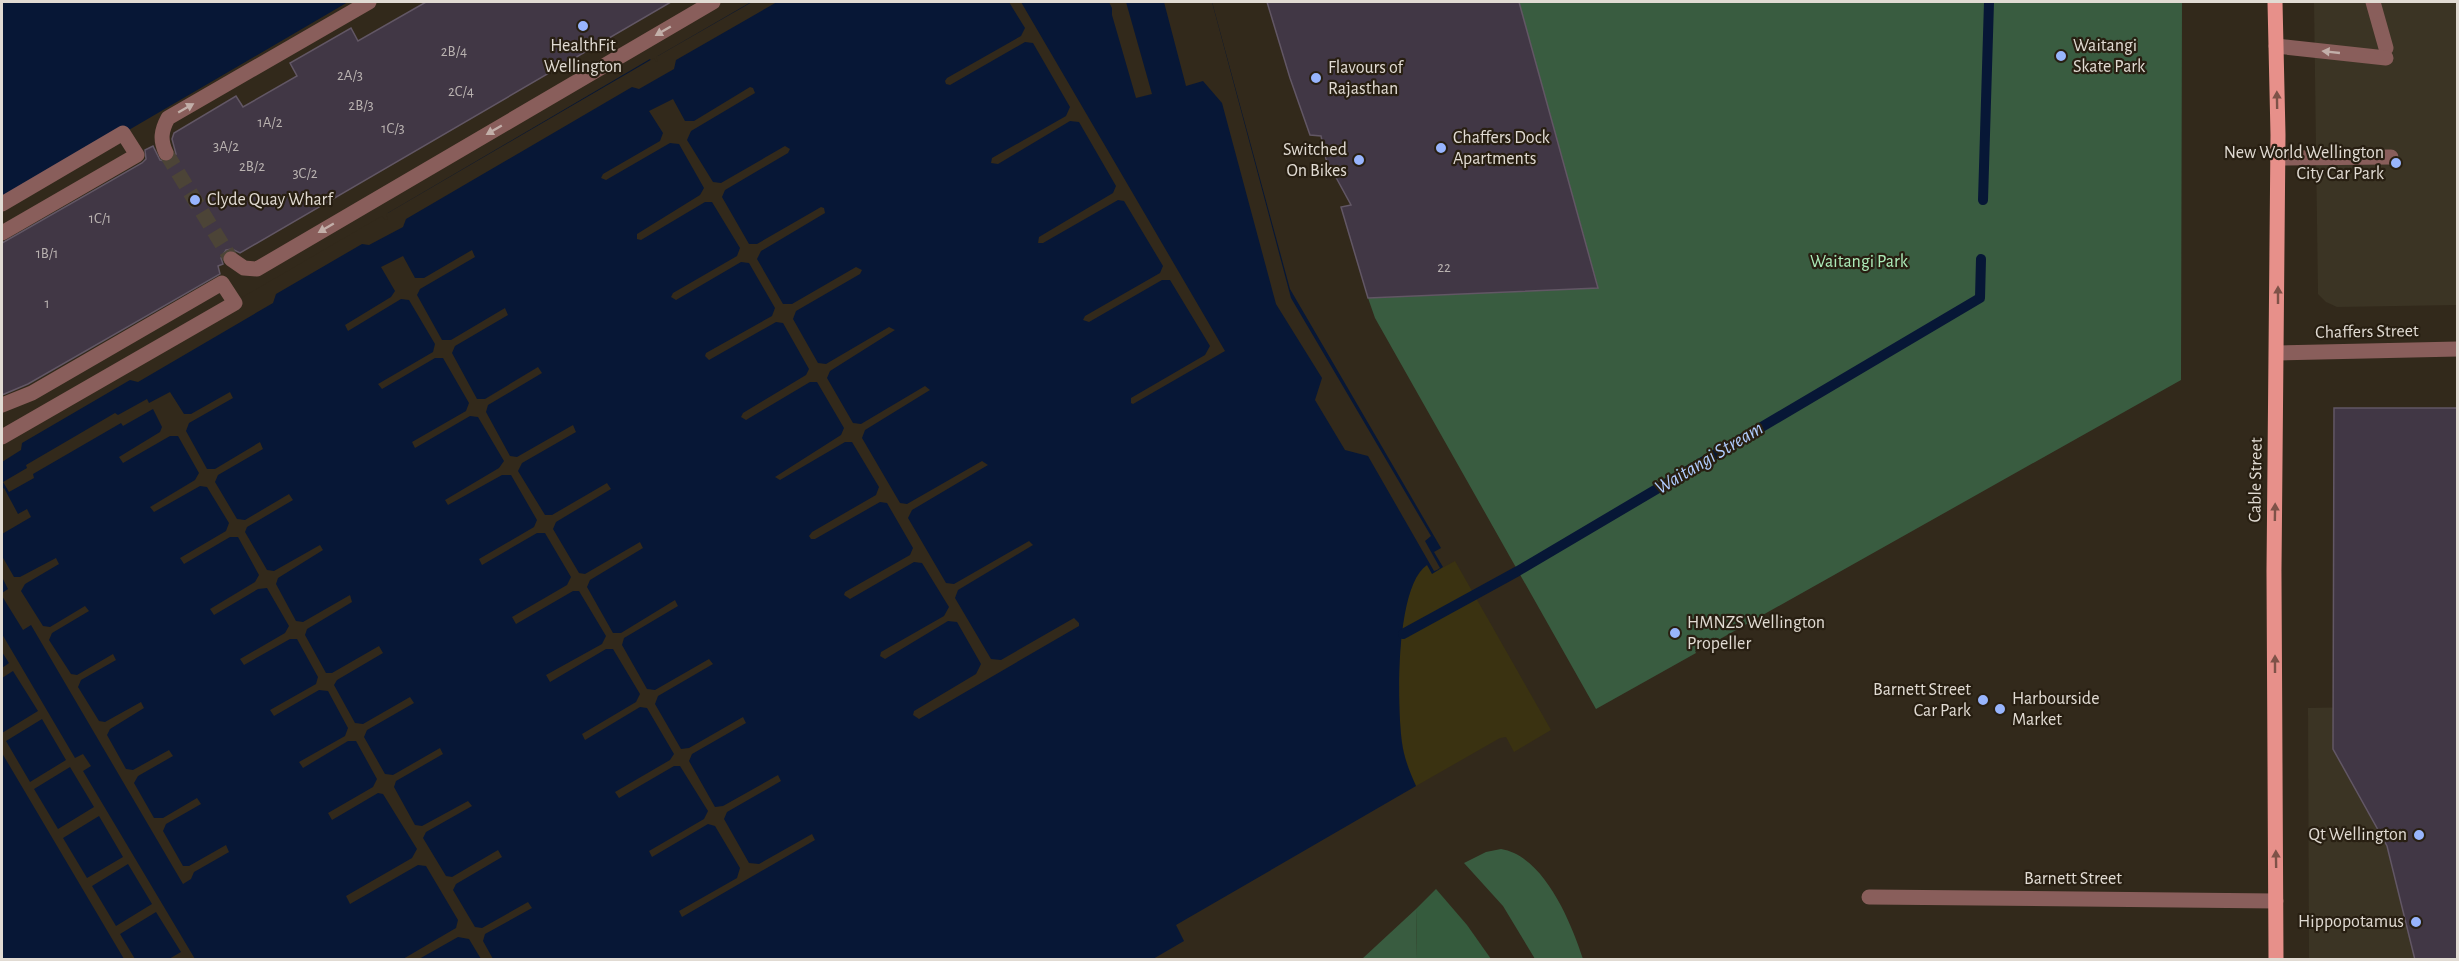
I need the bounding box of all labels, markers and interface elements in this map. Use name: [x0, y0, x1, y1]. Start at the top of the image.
marker: HealthFit Wellington: [576, 19, 590, 33]
one-way arrow: [654, 26, 671, 36]
place label: HealthFit Wellington: [544, 37, 622, 76]
place label: Waitangi Skate Park: [2073, 37, 2146, 76]
house number: 2B/4: [441, 44, 467, 59]
one-way arrow: [2321, 48, 2340, 57]
marker: Waitangi Skate Park: [2054, 49, 2068, 63]
place label: Flavours of Rajasthan: [1328, 59, 1404, 98]
house number: 2A/3: [337, 68, 363, 83]
marker: Flavours of Rajasthan: [1309, 71, 1323, 85]
house number: 2C/4: [448, 84, 474, 99]
one-way arrow: [2272, 90, 2282, 109]
house number: 2B/3: [348, 98, 374, 113]
one-way arrow: [178, 102, 194, 113]
house number: 1A/2: [258, 115, 283, 130]
house number: 1C/3: [381, 121, 405, 136]
one-way arrow: [486, 124, 502, 135]
place label: Chaffers Dock Apartments: [1453, 129, 1551, 168]
house number: 3A/2: [213, 139, 239, 154]
place label: Switched On Bikes: [1283, 141, 1347, 180]
marker: Chaffers Dock Apartments: [1434, 141, 1448, 155]
place label: New World Wellington City Car Park: [2224, 144, 2385, 183]
marker: Switched On Bikes: [1352, 153, 1366, 167]
marker: New World Wellington City Car Park: [2389, 156, 2403, 170]
house number: 2B/2: [239, 159, 265, 174]
house number: 3C/2: [292, 166, 318, 181]
place label: Clyde Quay Wharf: [207, 191, 334, 209]
marker: Clyde Quay Wharf: [188, 193, 202, 207]
house number: 1C/1: [89, 211, 111, 226]
one-way arrow: [318, 223, 334, 234]
house number: 1B/1: [36, 246, 58, 261]
park label: Waitangi Park: [1810, 253, 1909, 271]
house number: 22: [1437, 260, 1451, 275]
one-way arrow: [2273, 285, 2283, 304]
house number: 1: [44, 296, 50, 311]
street label: Chaffers Street: [2315, 322, 2419, 342]
water label: Waitangi Stream: [1651, 418, 1767, 498]
street label: Cable Street: [2246, 437, 2266, 523]
one-way arrow: [2270, 503, 2280, 522]
place label: HMNZS Wellington Propeller: [1687, 614, 1825, 653]
marker: HMNZS Wellington Propeller: [1668, 626, 1682, 640]
one-way arrow: [2270, 655, 2280, 674]
place label: Barnett Street Car Park: [1873, 681, 1972, 720]
place label: Harbourside Market: [2012, 690, 2099, 729]
marker: Barnett Street Car Park: [1976, 693, 1990, 707]
marker: Harbourside Market: [1993, 702, 2007, 716]
place label: Qt Wellington: [2308, 826, 2407, 844]
marker: Qt Wellington: [2412, 828, 2426, 842]
one-way arrow: [2271, 850, 2280, 869]
street label: Barnett Street: [2024, 870, 2122, 888]
place label: Hippopotamus: [2298, 913, 2404, 931]
marker: Hippopotamus: [2409, 915, 2423, 929]

